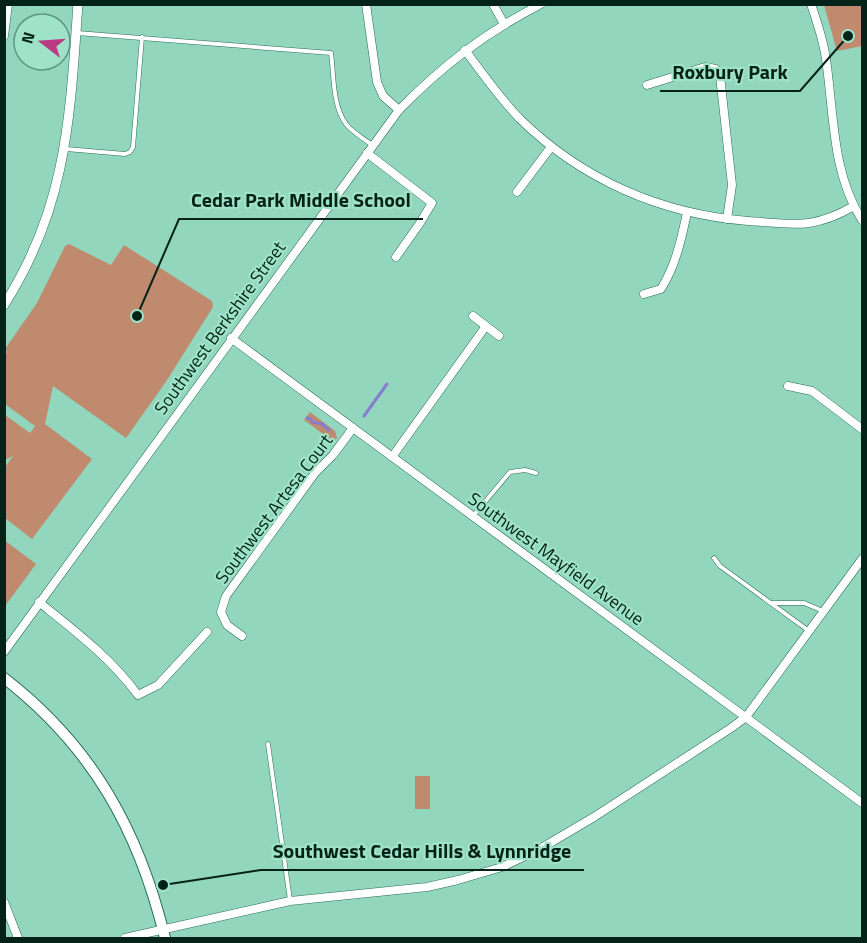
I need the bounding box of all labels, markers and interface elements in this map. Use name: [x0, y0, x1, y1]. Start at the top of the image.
north arrow: [12, 12, 72, 72]
text: N: [15, 29, 41, 46]
callout: Roxbury Park: [660, 53, 800, 91]
text: Roxbury Park: [672, 56, 788, 87]
callout: Cedar Park Middle School: [179, 181, 423, 219]
text: Cedar Park Middle School: [191, 184, 411, 215]
street label: Southwest Berkshire Street: [147, 235, 292, 420]
street label: Southwest Artesa Court: [208, 428, 339, 589]
street label: Southwest Mayfield Avenue: [463, 485, 650, 632]
callout: Southwest Cedar Hills & Lynnridge: [261, 832, 584, 870]
text: Southwest Cedar Hills & Lynnridge: [273, 835, 571, 866]

